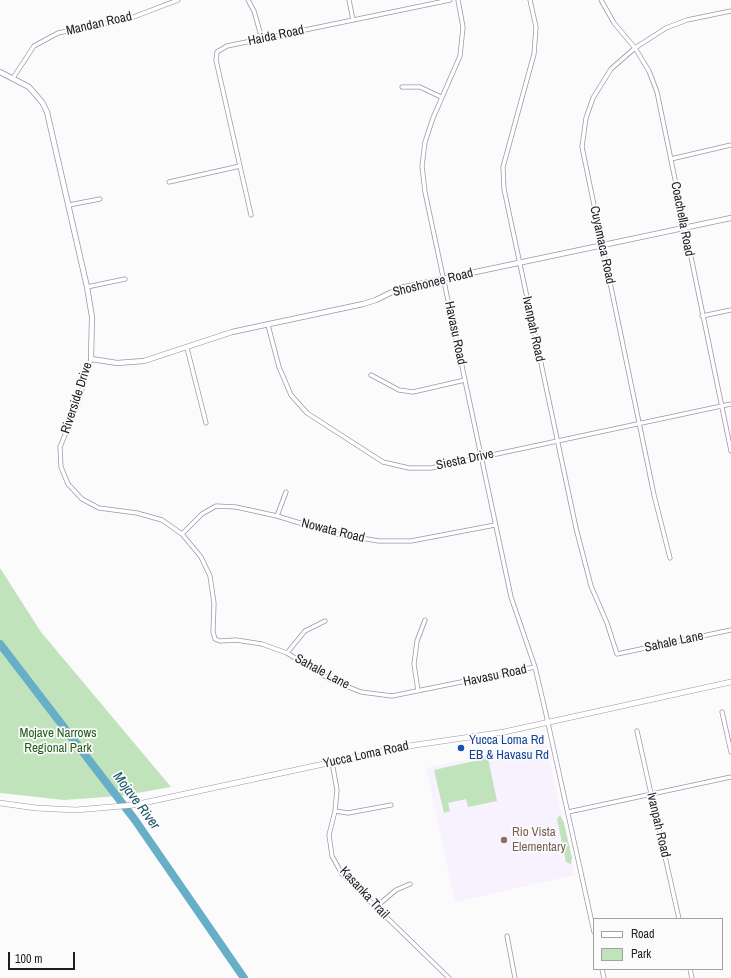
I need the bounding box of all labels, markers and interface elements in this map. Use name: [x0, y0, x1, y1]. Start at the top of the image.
street label: Mandan Road: [65, 9, 133, 39]
street label: Haida Road: [247, 22, 305, 50]
street label: Coachella Road: [667, 180, 697, 258]
street label: Cuyamaca Road: [586, 205, 618, 285]
street label: Shoshonee Road: [391, 265, 475, 301]
street label: Ivanpah Road: [518, 295, 548, 363]
street label: Havasu Road: [441, 300, 469, 366]
street label: Riverside Drive: [58, 360, 96, 436]
street label: Siesta Drive: [435, 446, 495, 474]
street label: Nowata Road: [300, 516, 366, 546]
street label: Sahale Lane: [643, 628, 705, 656]
street label: Sahale Lane: [292, 651, 352, 693]
street label: Havasu Road: [462, 662, 528, 690]
park label: Mojave Narrows Regional Park: [20, 726, 96, 757]
place label: Yucca Loma Rd EB & Havasu Rd: [469, 733, 549, 764]
street label: Yucca Loma Road: [322, 738, 410, 772]
marker: Yucca Loma Rd EB & Havasu Rd: [456, 743, 466, 753]
water label: Mojave River: [109, 769, 163, 833]
street label: Ivanpah Road: [643, 791, 673, 859]
place label: Rio Vista Elementary: [512, 825, 566, 856]
marker: Rio Vista Elementary: [499, 835, 509, 845]
street label: Kasanka Trail: [336, 864, 392, 922]
legend: [593, 918, 723, 970]
text: Road: [631, 926, 655, 942]
scale bar: [10, 944, 77, 970]
text: Park: [631, 946, 651, 962]
text: 100 m: [15, 951, 42, 967]

